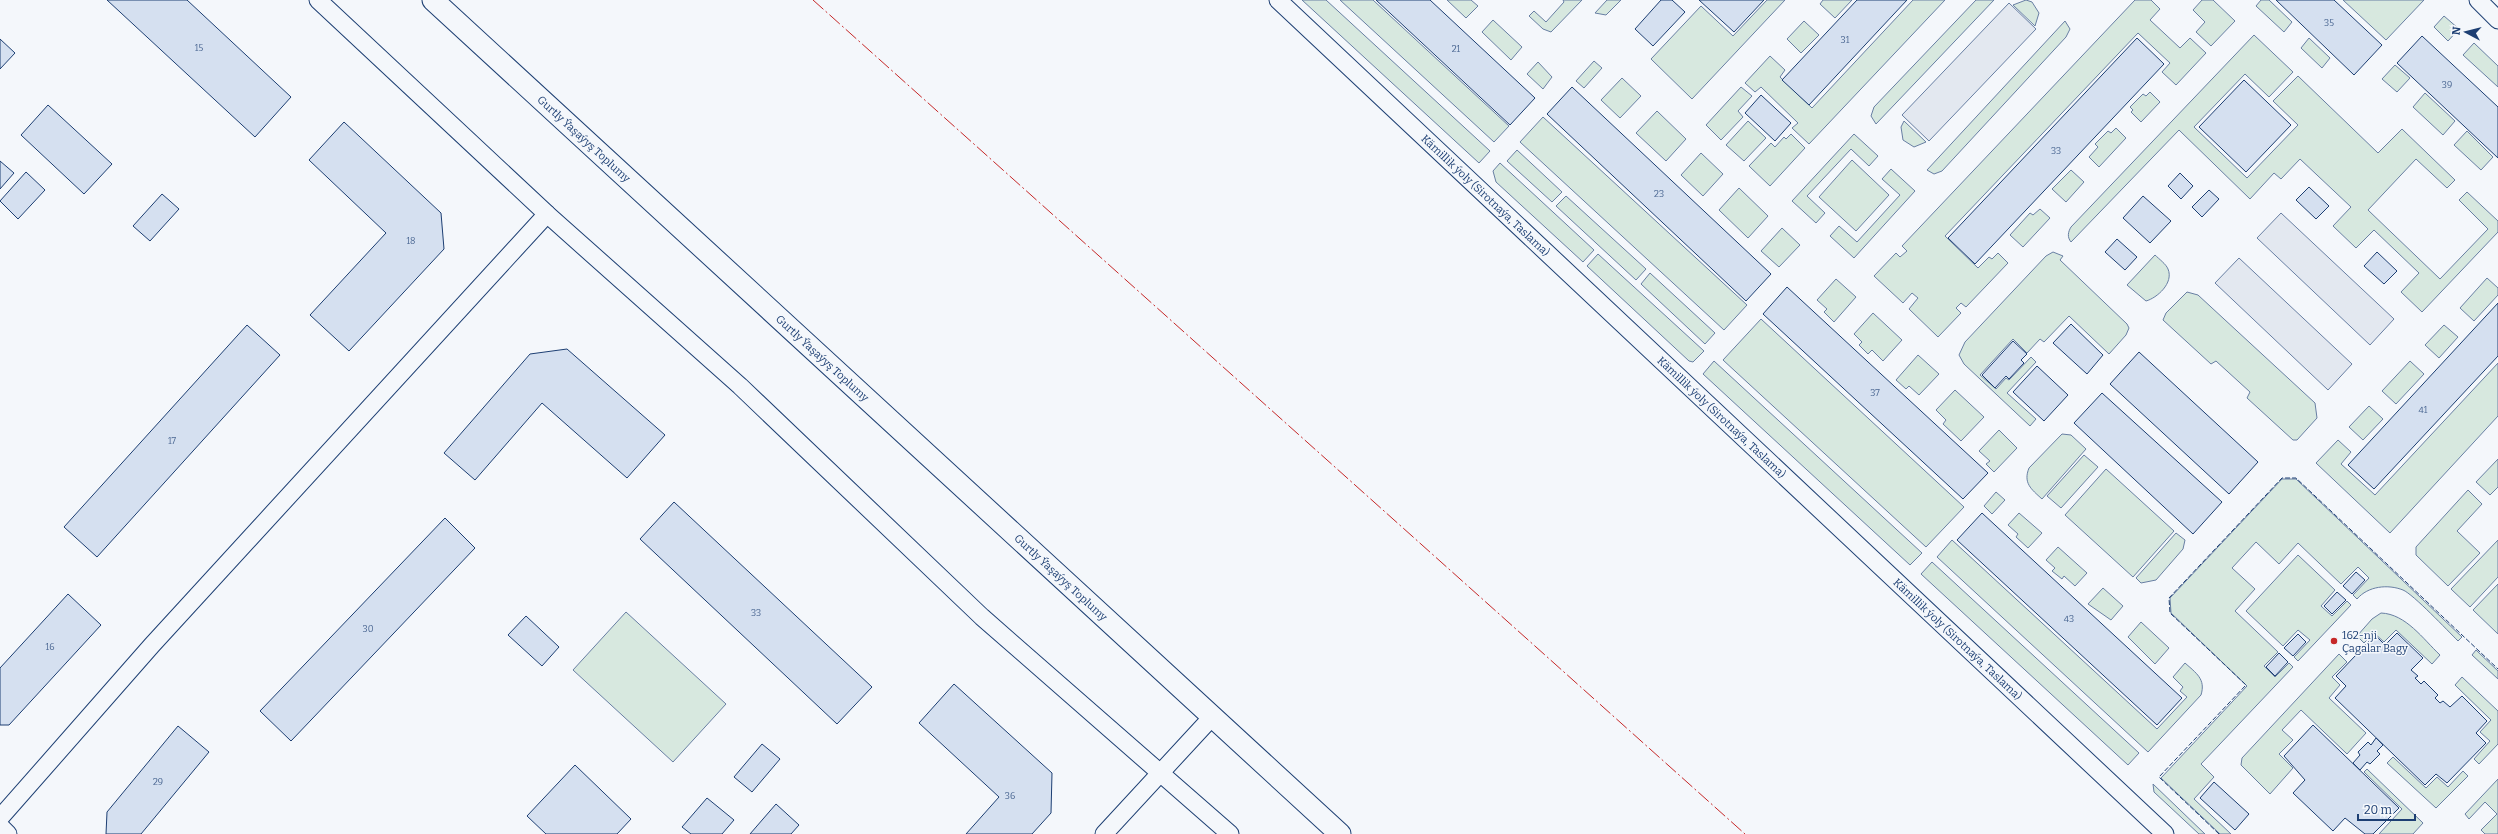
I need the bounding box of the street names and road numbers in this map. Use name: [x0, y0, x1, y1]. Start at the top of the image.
street label: Gurtly Ýaşaýyş Toplumy: [534, 93, 633, 185]
street label: Kämillik ýoly (Sirotnaýa, Taslama): [1418, 132, 1552, 259]
street label: Gurtly Ýaşaýyş Toplumy: [773, 312, 871, 405]
street label: Kämillik ýoly (Sirotnaýa, Taslama): [1655, 354, 1788, 481]
street label: Gurtly Ýaşaýyş Toplumy: [1011, 532, 1110, 624]
street label: Kämillik ýoly (Sirotnaýa, Taslama): [1891, 576, 2024, 703]

